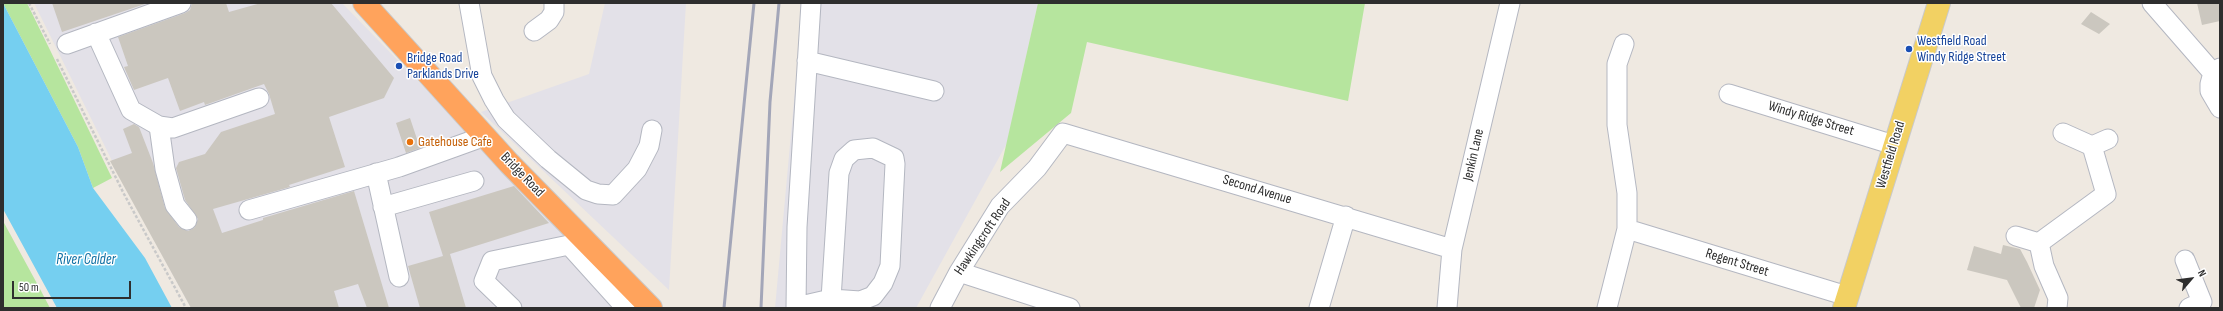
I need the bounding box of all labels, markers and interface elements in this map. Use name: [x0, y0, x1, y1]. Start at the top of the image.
place label: Westfield Road Windy Ridge Street: [1917, 33, 2006, 66]
marker: Westfield Road Windy Ridge Street: [1904, 44, 1914, 54]
place label: Bridge Road Parklands Drive: [407, 50, 479, 82]
marker: Bridge Road Parklands Drive: [394, 61, 404, 71]
street label: Windy Ridge Street: [1766, 98, 1856, 140]
street label: Westfield Road: [1873, 119, 1909, 191]
street label: Jenkin Lane: [1460, 127, 1488, 183]
place label: Gatehouse Cafe: [418, 134, 492, 150]
marker: Gatehouse Cafe: [405, 137, 415, 147]
street label: Bridge Road: [497, 149, 547, 201]
street label: Second Avenue: [1220, 172, 1294, 208]
street label: Hawkingcroft Road: [951, 196, 1015, 278]
street label: Regent Street: [1703, 245, 1771, 281]
water label: River Calder: [56, 251, 116, 269]
north arrow: [2171, 259, 2211, 299]
text: N: [2195, 267, 2209, 279]
scale bar: [14, 273, 133, 299]
text: 50 m: [19, 280, 39, 295]

